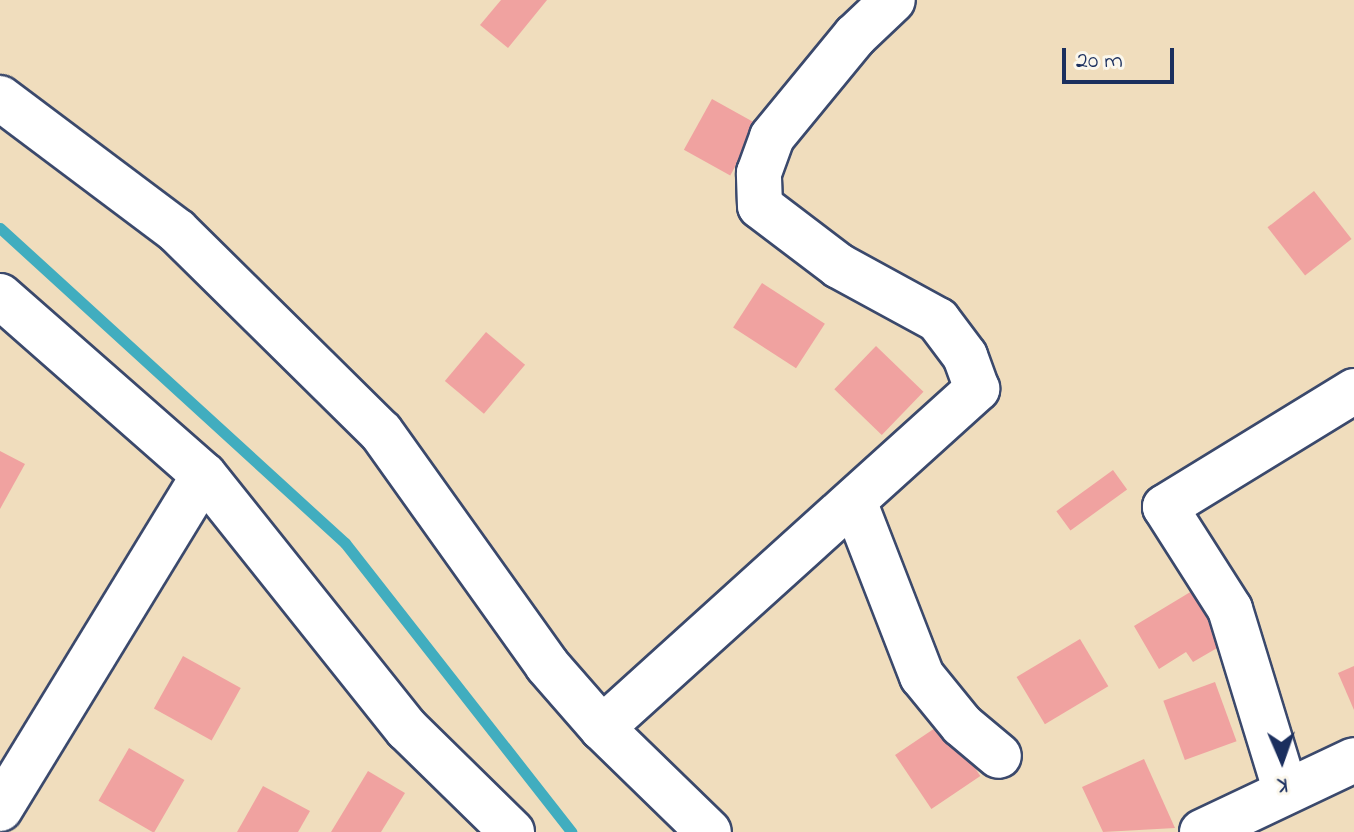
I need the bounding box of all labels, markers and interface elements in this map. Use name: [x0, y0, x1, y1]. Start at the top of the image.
scale bar: [1066, 32, 1178, 82]
text: 20 m: [1076, 44, 1123, 79]
north arrow: [1242, 720, 1322, 800]
text: K: [1277, 768, 1289, 800]

